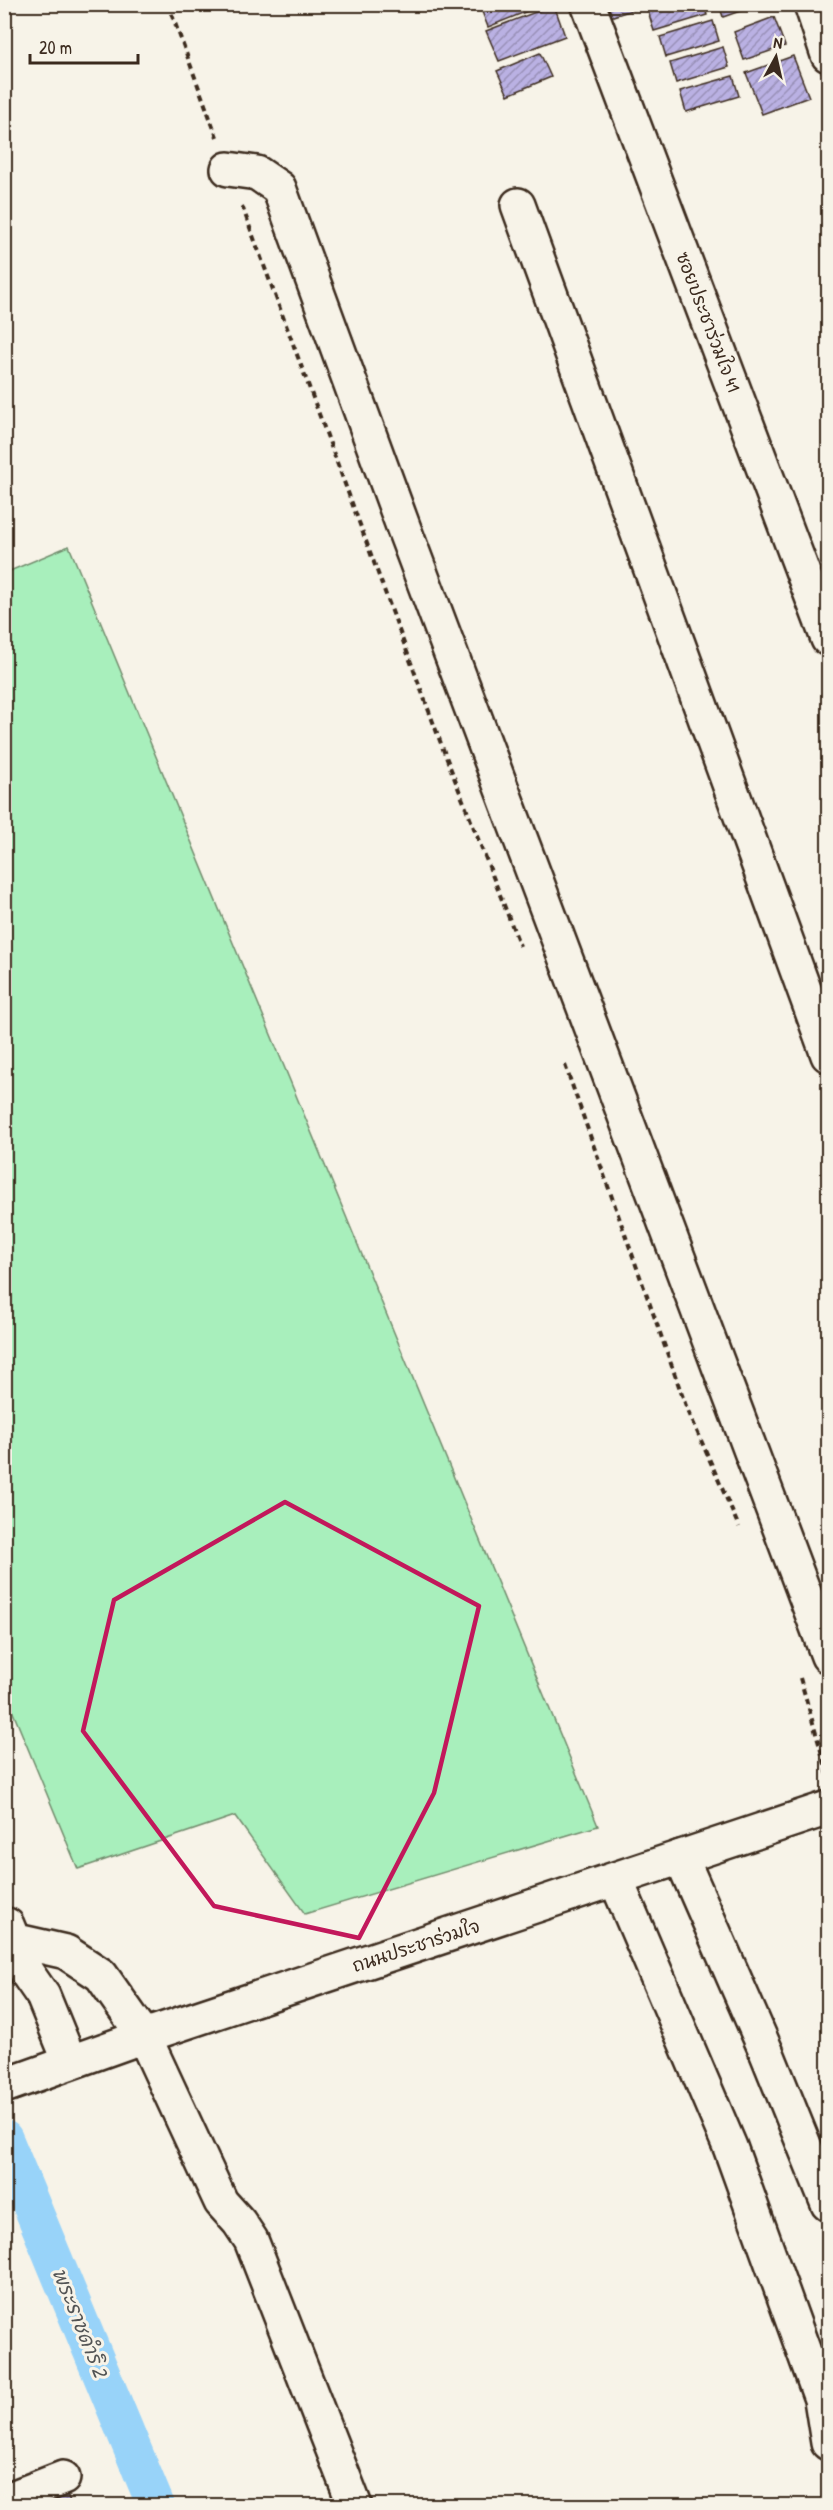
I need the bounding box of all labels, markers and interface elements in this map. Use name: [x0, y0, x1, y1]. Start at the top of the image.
scale bar: [30, 27, 138, 65]
north arrow: [746, 27, 806, 87]
text: N: [772, 31, 784, 54]
text: 20 m: [39, 35, 72, 60]
street label: ซอยประชาร่วมใจ 41: [670, 248, 747, 395]
street label: ถนนประชาร่วมใจ: [349, 1913, 483, 1978]
water label: พระราชดำริ 2: [46, 2263, 115, 2382]

